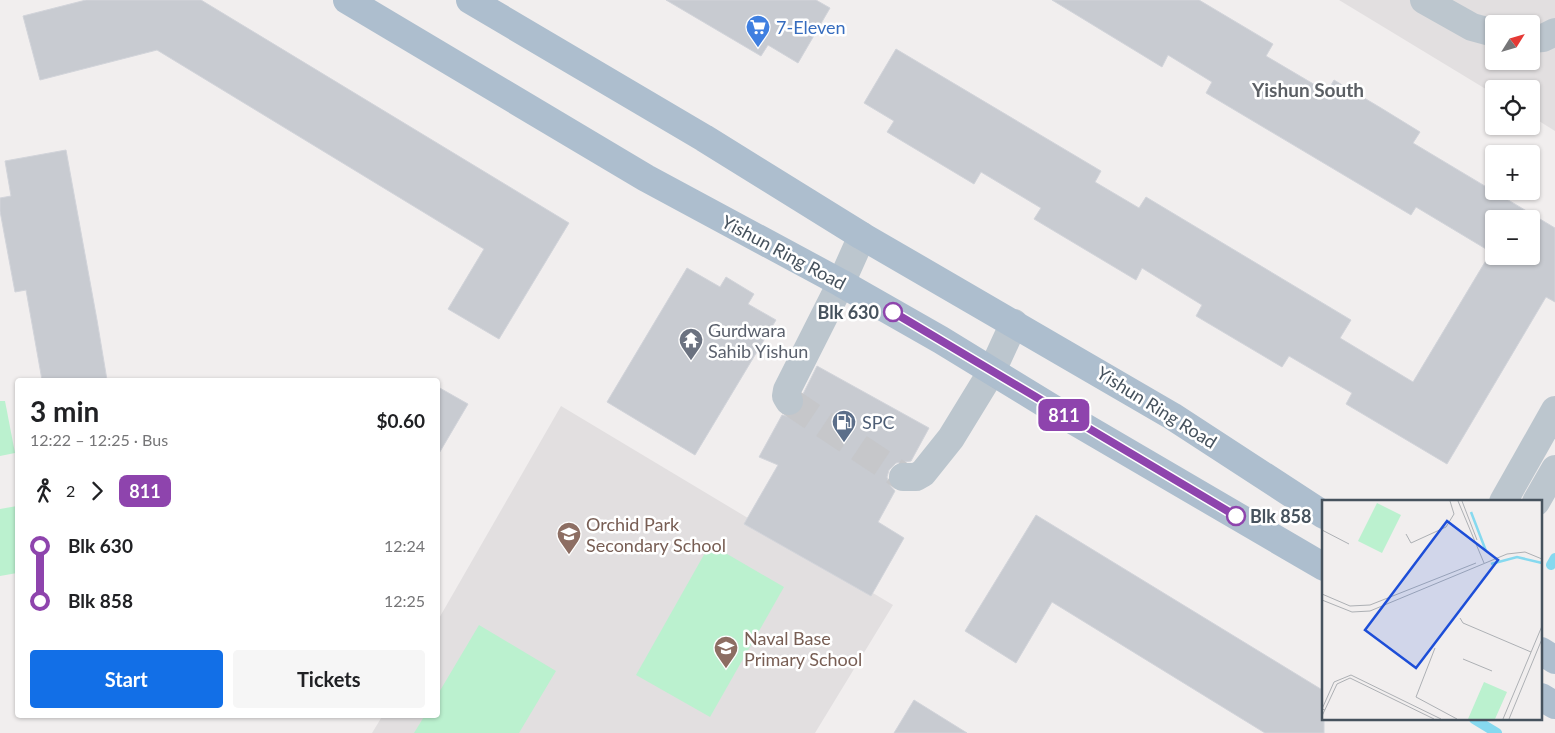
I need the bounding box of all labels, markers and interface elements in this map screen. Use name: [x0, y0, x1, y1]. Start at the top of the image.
supermarket icon: 7-Eleven: [745, 14, 771, 48]
north arrow: [1485, 15, 1540, 70]
map controls: [1485, 15, 1540, 265]
place label: 7-Eleven: [776, 16, 846, 38]
district label: Yishun South: [1251, 78, 1364, 101]
button: locate: [1485, 80, 1540, 135]
button: +: [1485, 145, 1540, 200]
street label: Yishun Ring Road: [718, 210, 850, 294]
button: −: [1485, 210, 1540, 265]
place label: Blk 630: [818, 301, 879, 323]
marker: Blk 630: [883, 302, 903, 322]
place label: Gurdwara Sahib Yishun: [708, 319, 808, 362]
temple icon: Gurdwara Sahib Yishun: [678, 327, 704, 361]
street label: Yishun Ring Road: [1093, 361, 1221, 453]
text: 3 min: [30, 394, 99, 428]
line badge: 811: [1035, 399, 1093, 431]
text: 811: [1048, 404, 1080, 426]
text: $0.60: [376, 409, 425, 432]
fuel station icon: SPC: [831, 409, 857, 443]
place label: SPC: [862, 411, 895, 433]
text: 12:22 – 12:25 · Bus: [30, 430, 168, 449]
icon: walk: [30, 477, 58, 505]
icon: forward: [83, 477, 111, 505]
text: 811: [129, 480, 161, 502]
text: 2: [66, 481, 75, 500]
inset map: [1322, 500, 1542, 720]
place label: Blk 858: [1250, 505, 1312, 527]
marker: Blk 858: [1226, 506, 1246, 526]
place label: Orchid Park Secondary School: [586, 513, 726, 556]
school or university icon: Orchid Park Secondary School: [556, 521, 582, 555]
text: Blk 630: [68, 534, 133, 557]
text: 12:24: [384, 536, 425, 555]
text: Blk 858: [68, 589, 133, 612]
text: 12:25: [384, 591, 425, 610]
place label: Naval Base Primary School: [744, 627, 862, 670]
school or university icon: Naval Base Primary School: [713, 635, 739, 669]
button: Start: [30, 650, 223, 708]
button: Tickets: [233, 650, 425, 708]

